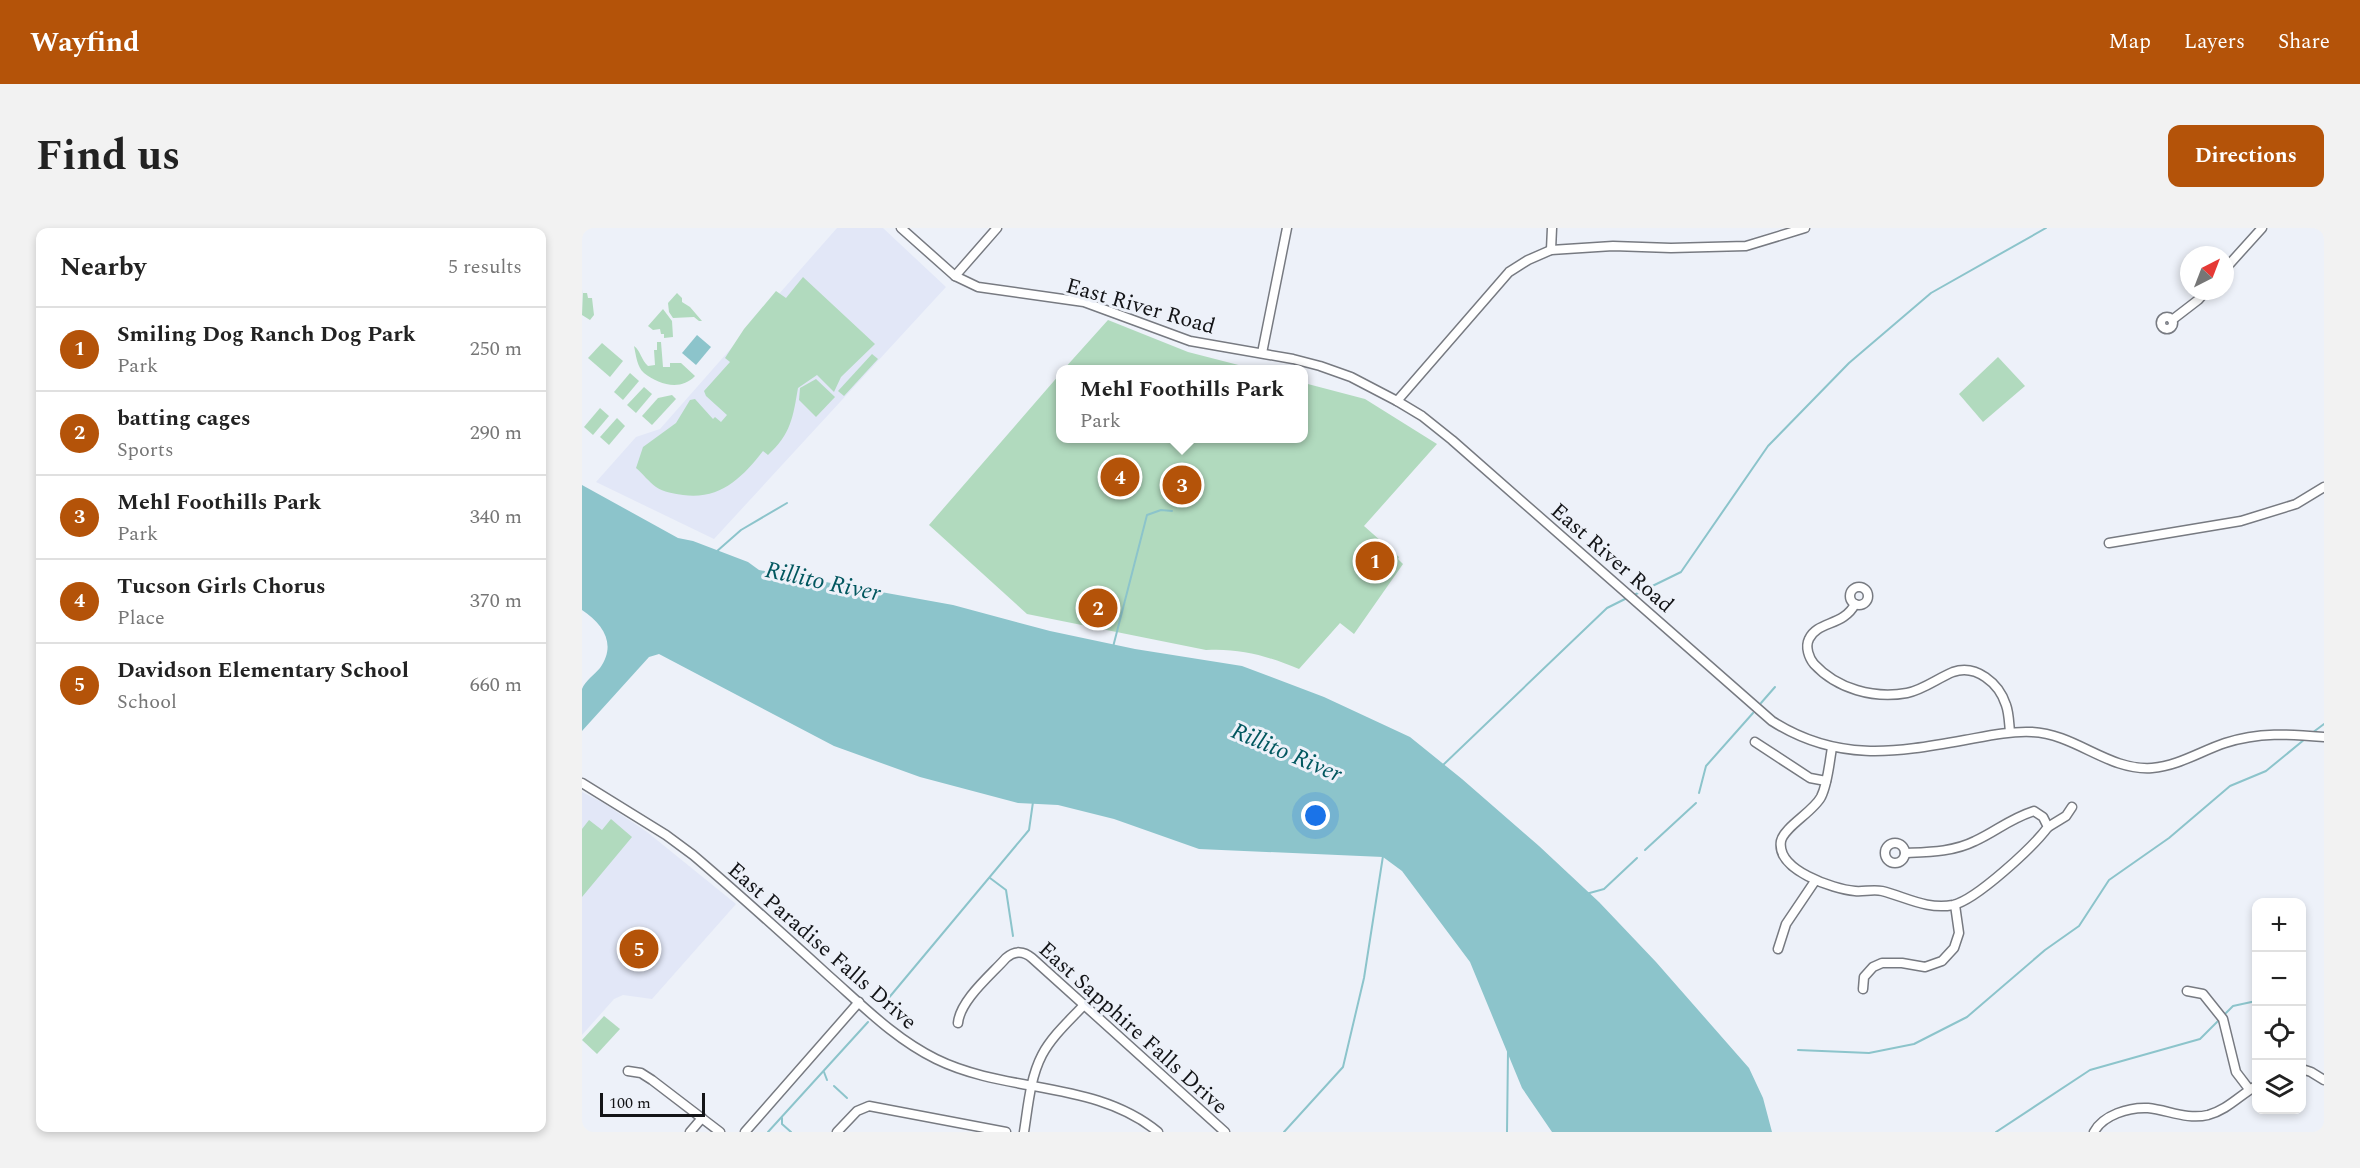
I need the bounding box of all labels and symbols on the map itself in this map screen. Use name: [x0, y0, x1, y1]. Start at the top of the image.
north arrow: [2180, 246, 2234, 300]
street label: East River Road: [1062, 269, 1219, 344]
pin: 4: [1100, 454, 1140, 500]
pin: 3: [1162, 462, 1202, 508]
street label: East River Road: [1543, 495, 1681, 621]
pin: 1: [1356, 538, 1394, 584]
water label: Rillito River: [762, 552, 885, 612]
pin: 2: [1078, 586, 1118, 631]
water label: Rillito River: [1226, 713, 1348, 793]
your location: [1301, 801, 1330, 830]
street label: East Paradise Falls Drive: [720, 854, 924, 1038]
pin: 5: [620, 926, 658, 972]
street label: East Sapphire Falls Drive: [1031, 934, 1235, 1123]
scale bar: [600, 1090, 705, 1118]

